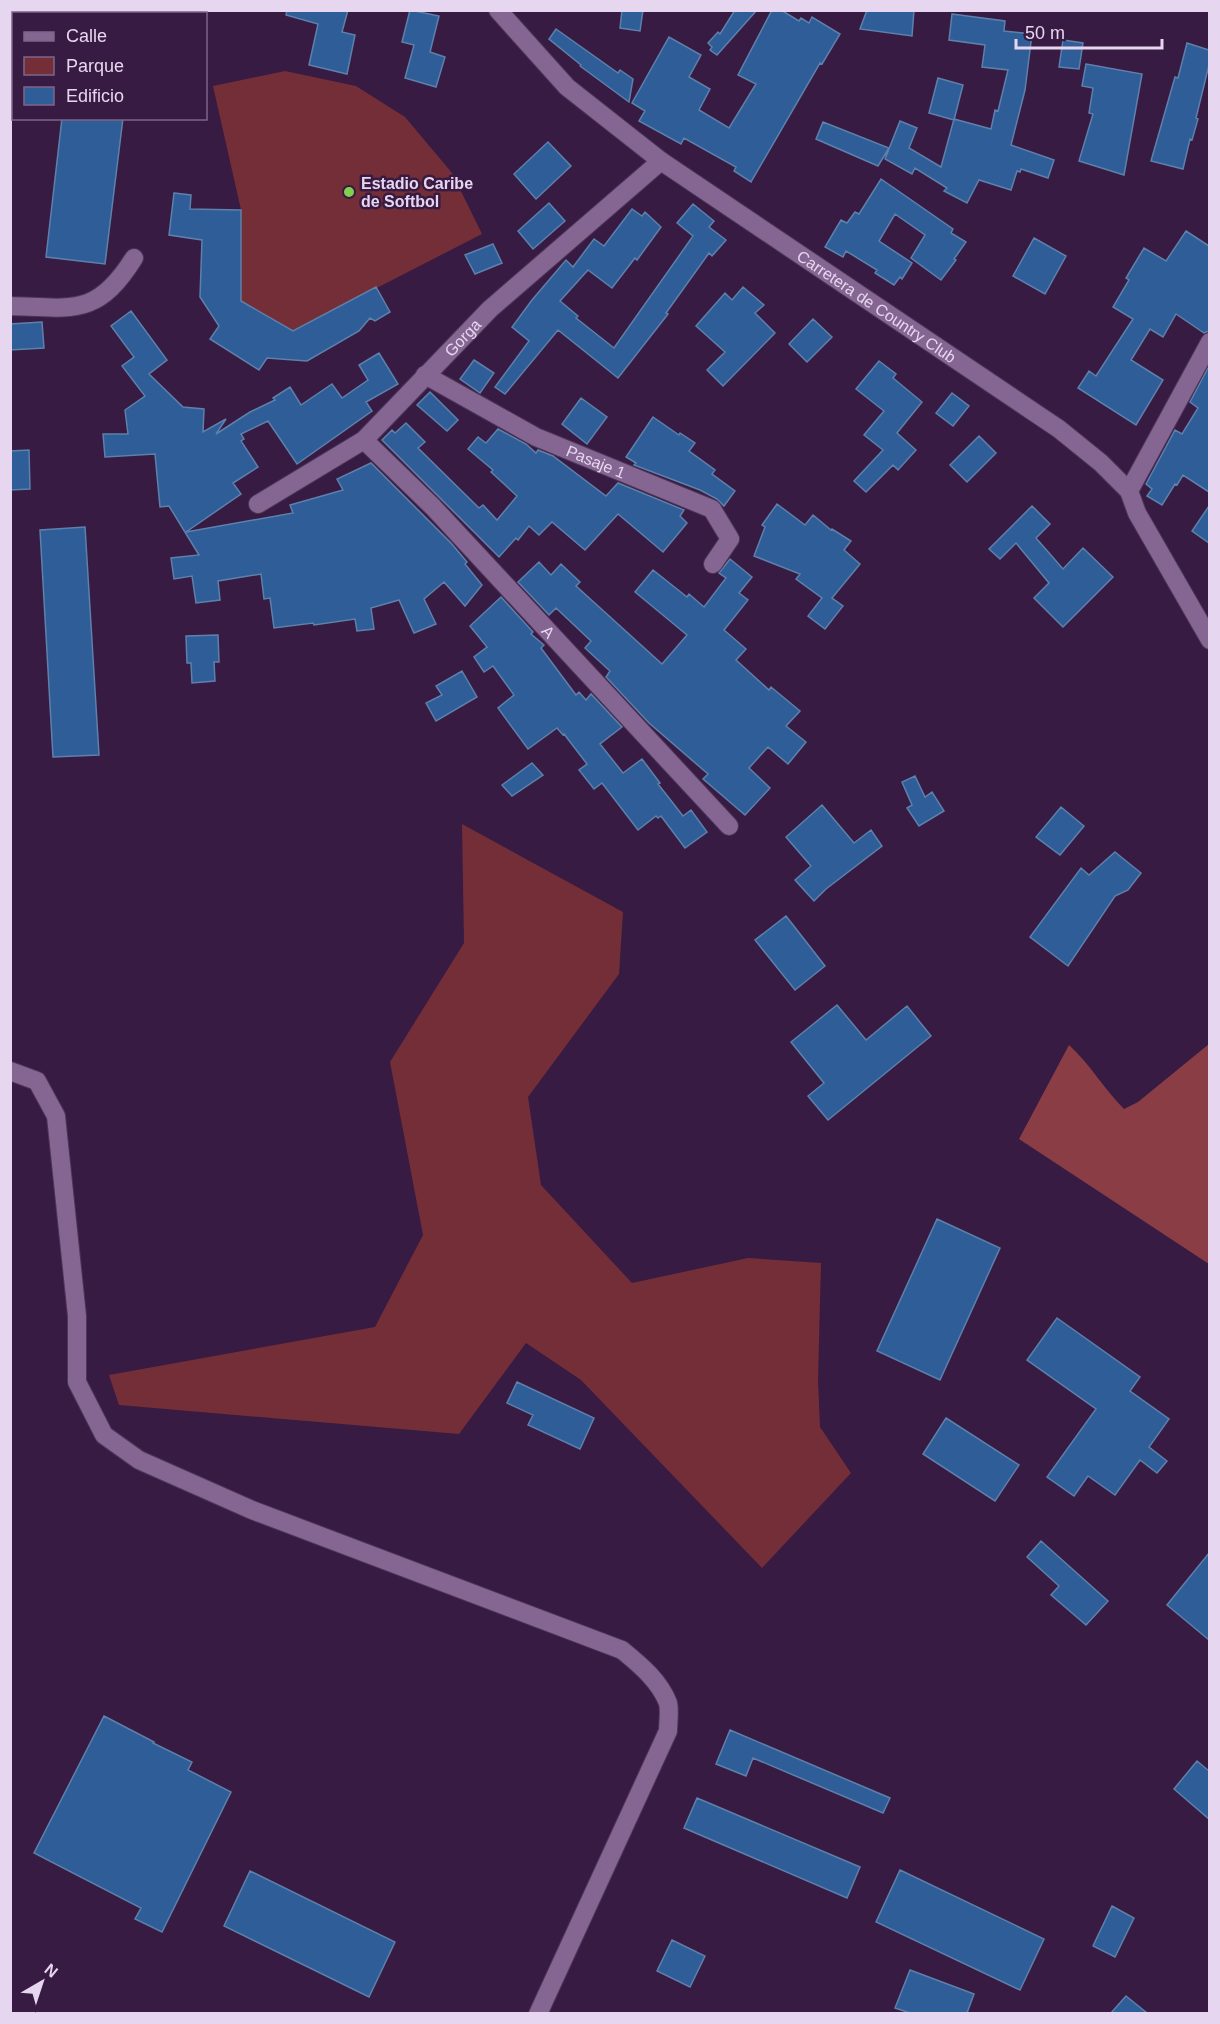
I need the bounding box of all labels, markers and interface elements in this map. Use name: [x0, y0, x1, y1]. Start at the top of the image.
legend: [12, 12, 207, 120]
scale bar: [1016, 12, 1162, 50]
text: 50 m: [1025, 23, 1065, 43]
text: Calle: [66, 26, 107, 46]
text: Parque: [66, 56, 124, 76]
text: Edificio: [66, 86, 124, 106]
place label: Estadio Caribe de Softbol: [361, 175, 473, 210]
marker: Estadio Caribe de Softbol: [342, 185, 356, 199]
street label: Carretera de Country Club: [794, 247, 959, 366]
street label: Gorga: [441, 316, 485, 360]
street label: Pasaje 1: [564, 442, 628, 482]
street label: A: [538, 622, 558, 642]
north arrow: [12, 1952, 72, 2012]
text: N: [41, 1960, 61, 1981]

